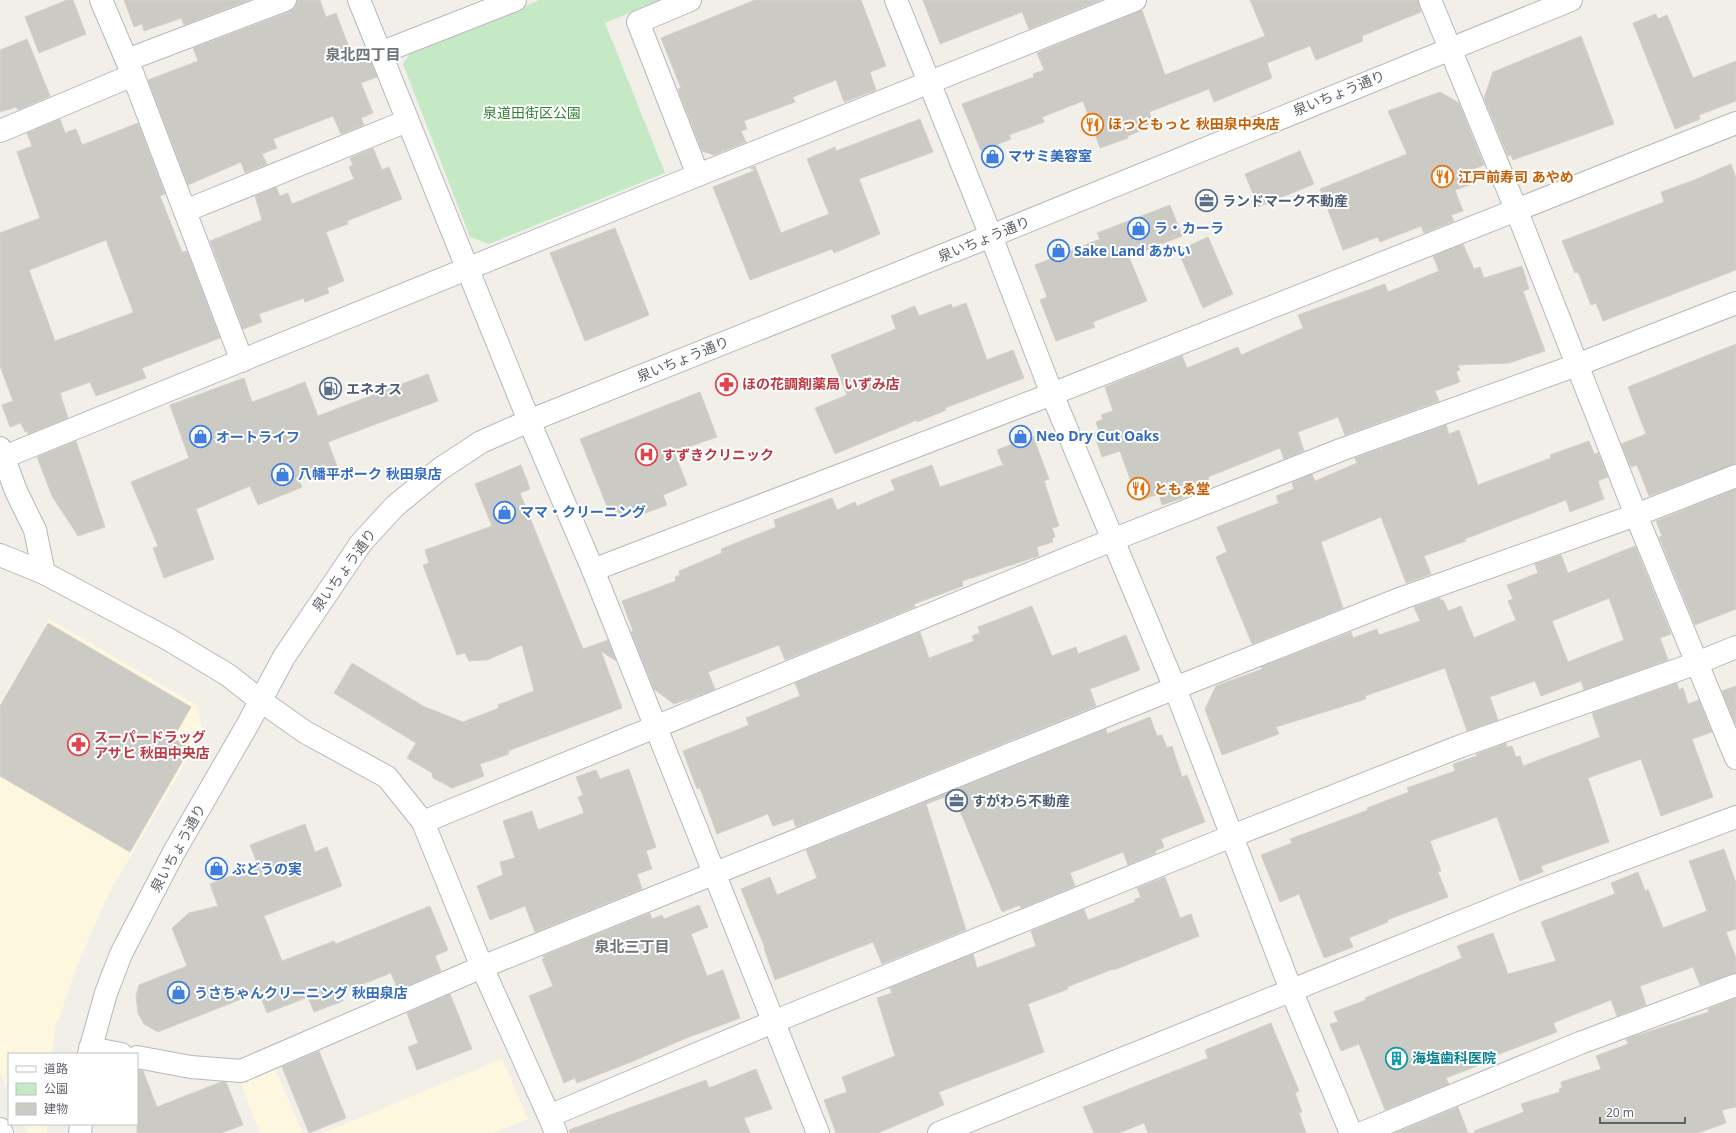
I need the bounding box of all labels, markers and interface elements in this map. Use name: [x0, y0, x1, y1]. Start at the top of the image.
district label: 泉北四丁目: [325, 44, 401, 64]
street label: 泉いちょう通り: [1290, 65, 1388, 120]
park label: 泉道田街区公園: [483, 103, 581, 122]
restaurant icon: ほっともっと 秋田泉中央店: [1079, 111, 1105, 137]
place label: ほっともっと 秋田泉中央店: [1108, 114, 1280, 133]
shop icon: マサミ美容室: [980, 143, 1006, 169]
place label: マサミ美容室: [1008, 146, 1092, 165]
restaurant icon: 江戸前寿司 あやめ: [1430, 164, 1456, 190]
place label: 江戸前寿司 あやめ: [1458, 167, 1574, 186]
office icon: ランドマーク不動産: [1193, 188, 1219, 214]
place label: ランドマーク不動産: [1222, 191, 1348, 210]
street label: 泉いちょう通り: [935, 211, 1033, 266]
shop icon: ラ・カーラ: [1126, 215, 1152, 241]
place label: ラ・カーラ: [1154, 218, 1224, 237]
shop icon: Sake Land あかい: [1045, 238, 1071, 264]
place label: Sake Land あかい: [1074, 241, 1191, 260]
street label: 泉いちょう通り: [634, 331, 732, 386]
pharmacy icon: ほの花調剤薬局 いずみ店: [713, 371, 739, 397]
place label: ほの花調剤薬局 いずみ店: [742, 374, 900, 393]
fuel station icon: エネオス: [318, 376, 344, 402]
place label: エネオス: [346, 379, 402, 398]
shop icon: Neo Dry Cut Oaks: [1007, 423, 1033, 449]
shop icon: オートライフ: [188, 424, 214, 450]
place label: Neo Dry Cut Oaks: [1036, 426, 1159, 445]
place label: オートライフ: [216, 427, 300, 446]
hospital icon: すずきクリニック: [634, 442, 660, 468]
place label: すずきクリニック: [662, 445, 774, 464]
shop icon: 八幡平ポーク 秋田泉店: [269, 461, 295, 487]
place label: 八幡平ポーク 秋田泉店: [298, 464, 442, 483]
restaurant icon: ともゑ堂: [1126, 476, 1152, 502]
place label: ともゑ堂: [1154, 479, 1210, 498]
shop icon: ママ・クリーニング: [492, 499, 518, 525]
place label: ママ・クリーニング: [520, 502, 646, 521]
street label: 泉いちょう通り: [307, 524, 380, 615]
place label: スーパードラッグ アサヒ 秋田中央店: [94, 727, 210, 762]
pharmacy icon: スーパードラッグ アサヒ 秋田中央店: [66, 732, 92, 758]
office icon: すがわら不動産: [943, 788, 969, 814]
place label: すがわら不動産: [972, 791, 1070, 810]
street label: 泉いちょう通り: [145, 800, 210, 895]
shop icon: ぶどうの実: [204, 856, 230, 882]
place label: ぶどうの実: [232, 859, 302, 878]
district label: 泉北三丁目: [594, 936, 670, 956]
shop icon: うさちゃんクリーニング 秋田泉店: [166, 980, 192, 1006]
place label: うさちゃんクリーニング 秋田泉店: [194, 983, 408, 1002]
building icon: 海塩歯科医院: [1384, 1045, 1410, 1071]
place label: 海塩歯科医院: [1412, 1048, 1496, 1067]
legend: [8, 1053, 138, 1125]
text: 道路: [44, 1060, 68, 1077]
text: 公園: [44, 1080, 68, 1097]
scale bar: [1600, 1099, 1685, 1125]
text: 建物: [44, 1100, 68, 1117]
text: 20 m: [1606, 1104, 1634, 1121]

